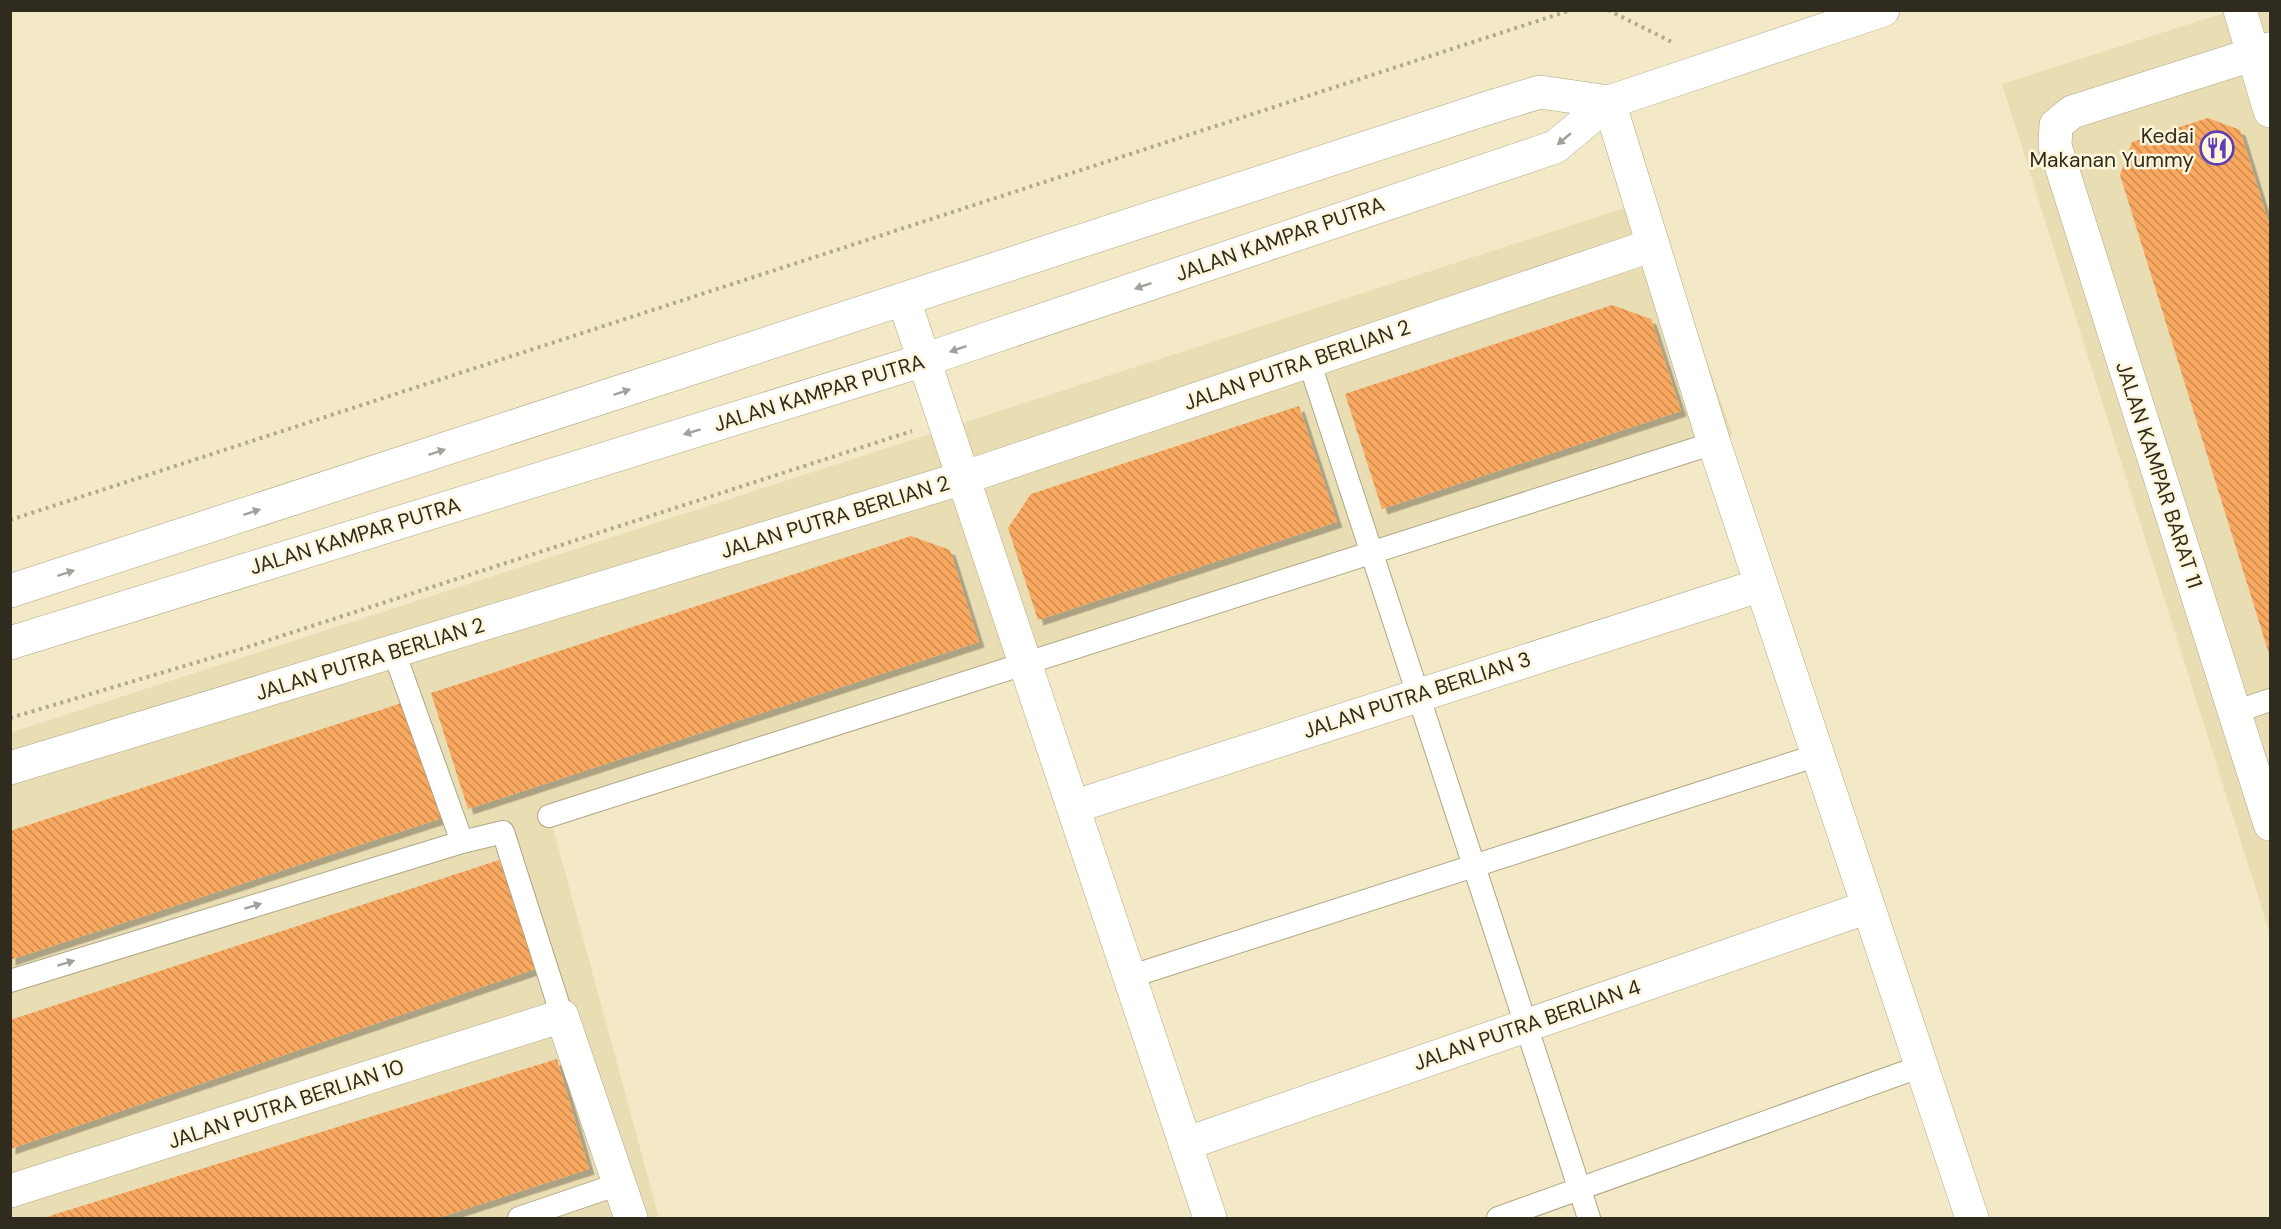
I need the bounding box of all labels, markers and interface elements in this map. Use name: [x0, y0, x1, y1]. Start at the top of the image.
place label: Kedai Makanan Yummy: [2029, 122, 2194, 174]
restaurant icon: Kedai Makanan Yummy: [2199, 130, 2235, 166]
one-way arrow: [1556, 133, 1572, 146]
street label: JALAN KAMPAR PUTRA: [1172, 190, 1388, 288]
one-way arrow: [1134, 281, 1152, 291]
street label: JALAN PUTRA BERLIAN 2: [1180, 313, 1414, 417]
one-way arrow: [949, 344, 967, 354]
street label: JALAN KAMPAR PUTRA: [710, 348, 928, 438]
street label: JALAN KAMPAR BARAT 11: [2109, 358, 2209, 592]
one-way arrow: [614, 386, 632, 396]
one-way arrow: [683, 428, 701, 437]
one-way arrow: [428, 447, 446, 456]
street label: JALAN PUTRA BERLIAN 2: [717, 469, 953, 565]
street label: JALAN KAMPAR PUTRA: [246, 491, 464, 581]
one-way arrow: [243, 507, 261, 517]
one-way arrow: [57, 567, 75, 577]
street label: JALAN PUTRA BERLIAN 2: [252, 611, 488, 707]
street label: JALAN PUTRA BERLIAN 3: [1299, 645, 1535, 745]
one-way arrow: [244, 901, 262, 910]
one-way arrow: [57, 958, 75, 968]
street label: JALAN PUTRA BERLIAN 4: [1410, 973, 1645, 1077]
street label: JALAN PUTRA BERLIAN 10: [164, 1053, 408, 1155]

